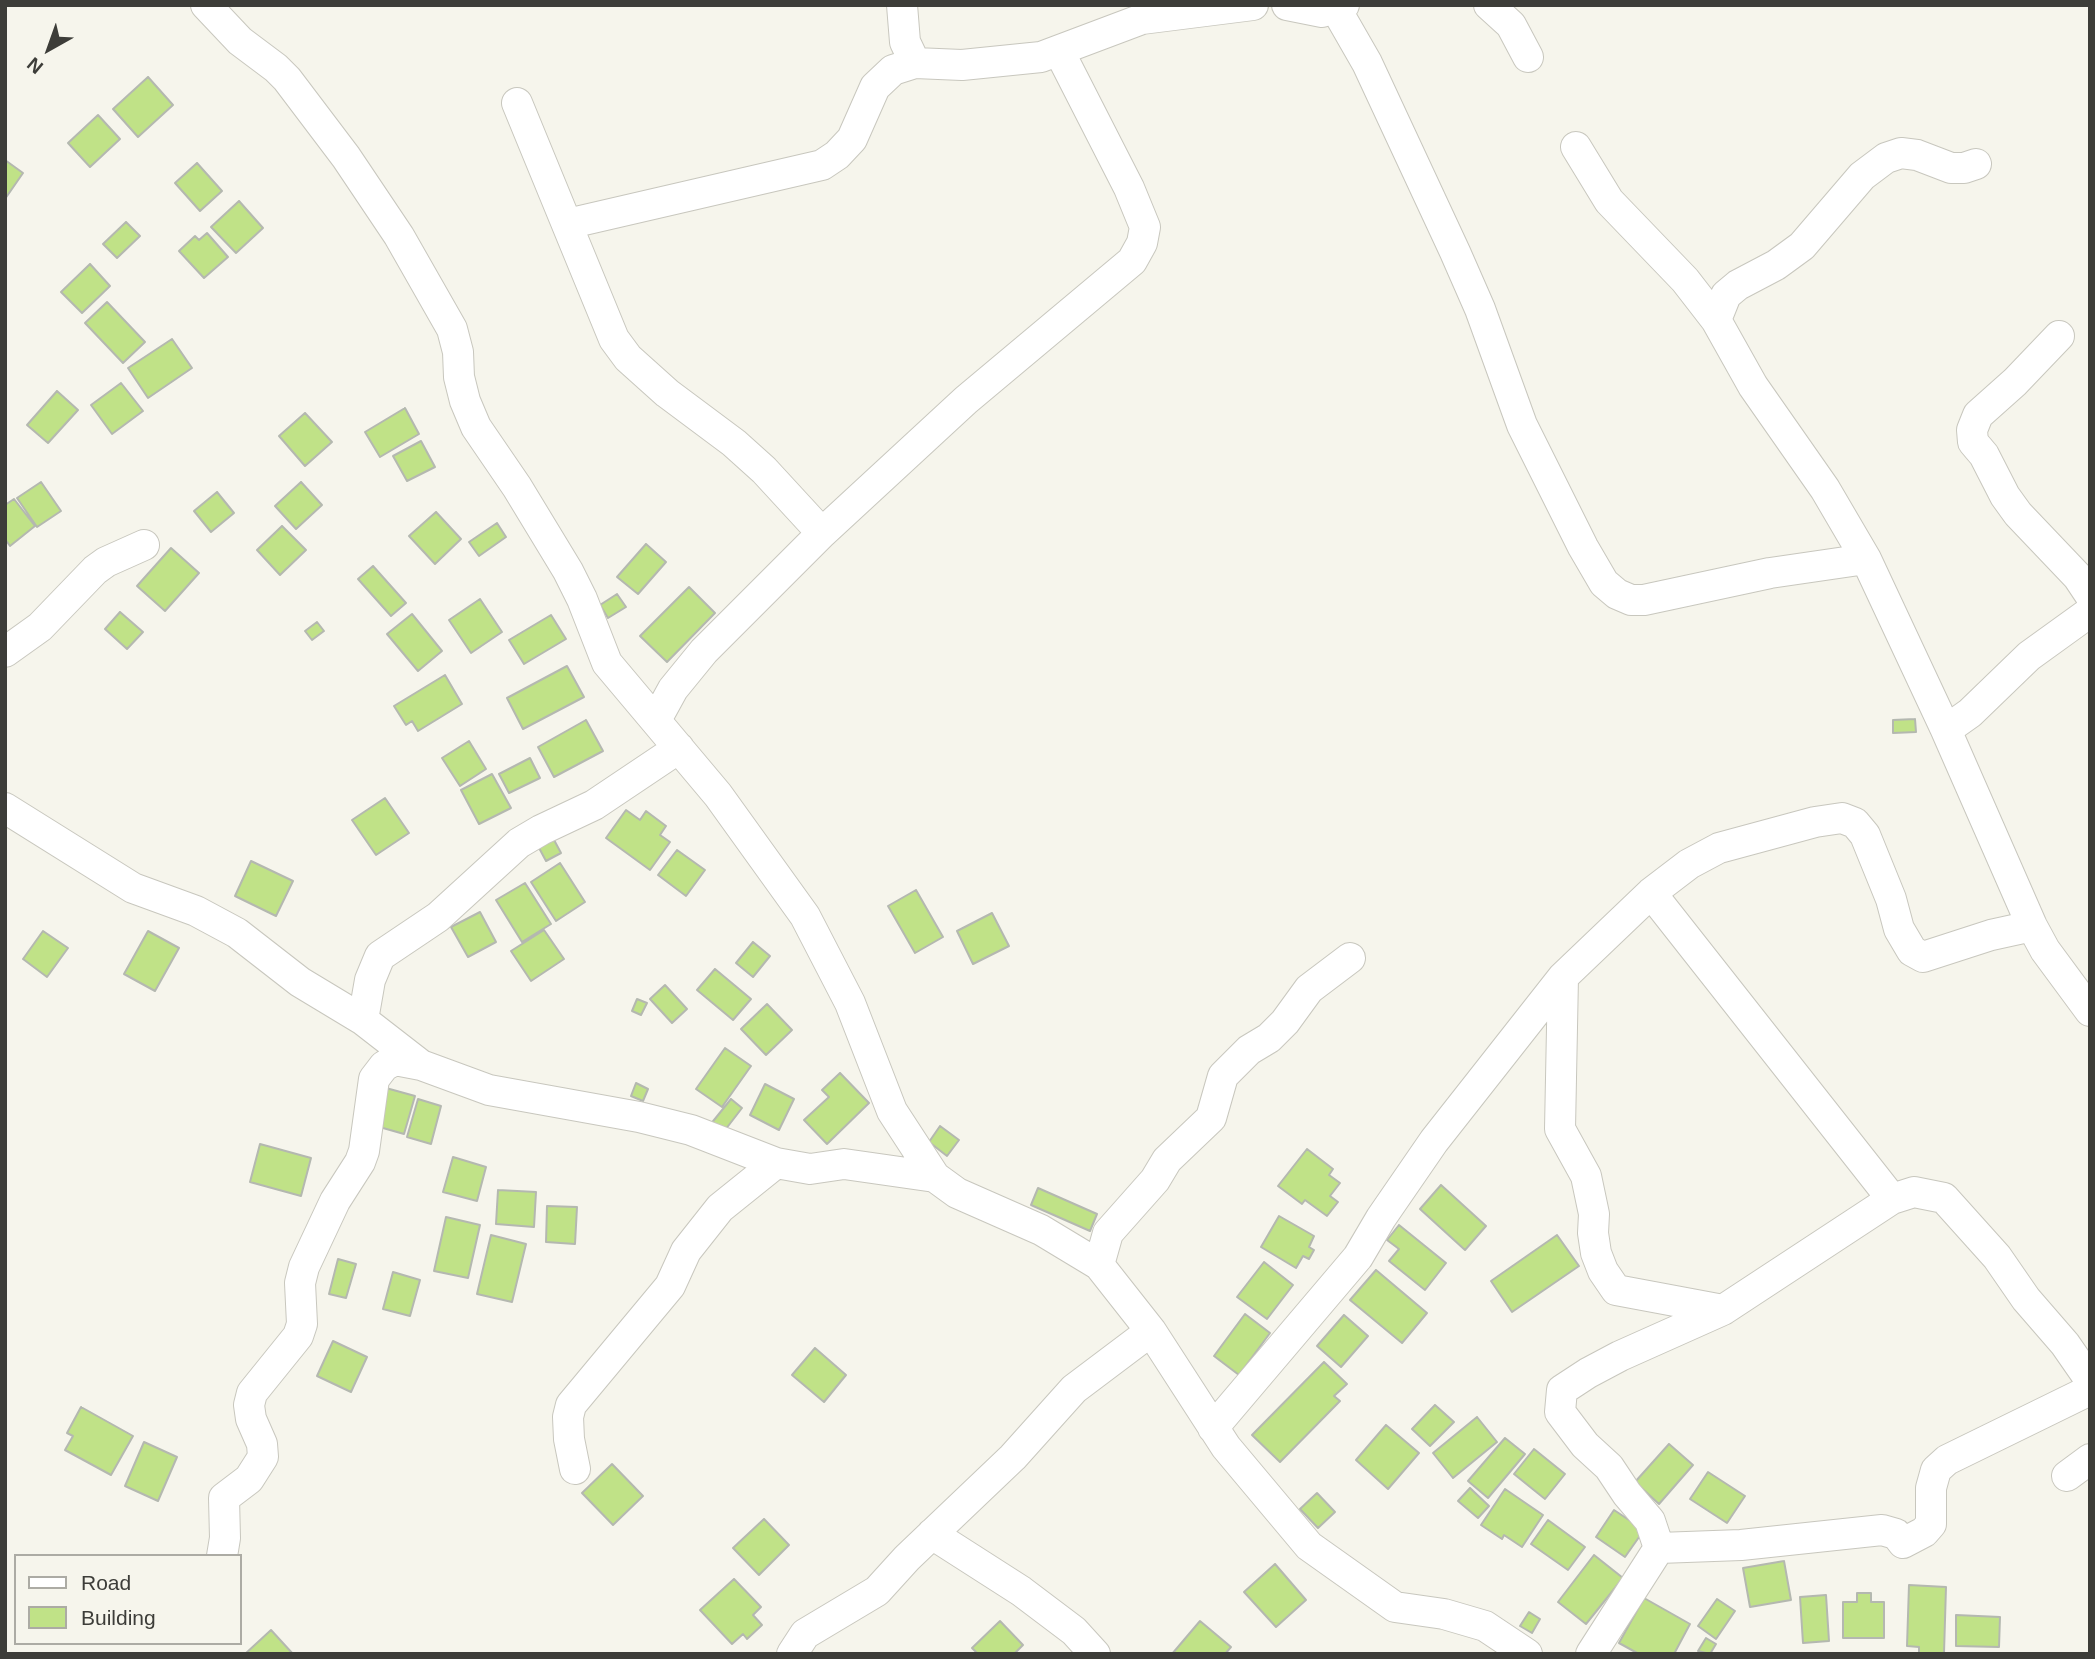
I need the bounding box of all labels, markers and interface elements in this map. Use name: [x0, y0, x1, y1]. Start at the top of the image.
north arrow: [14, 14, 84, 84]
text: N: [23, 53, 47, 78]
legend: [14, 1554, 242, 1645]
text: Road: [81, 1571, 131, 1594]
text: Building: [81, 1606, 156, 1629]

